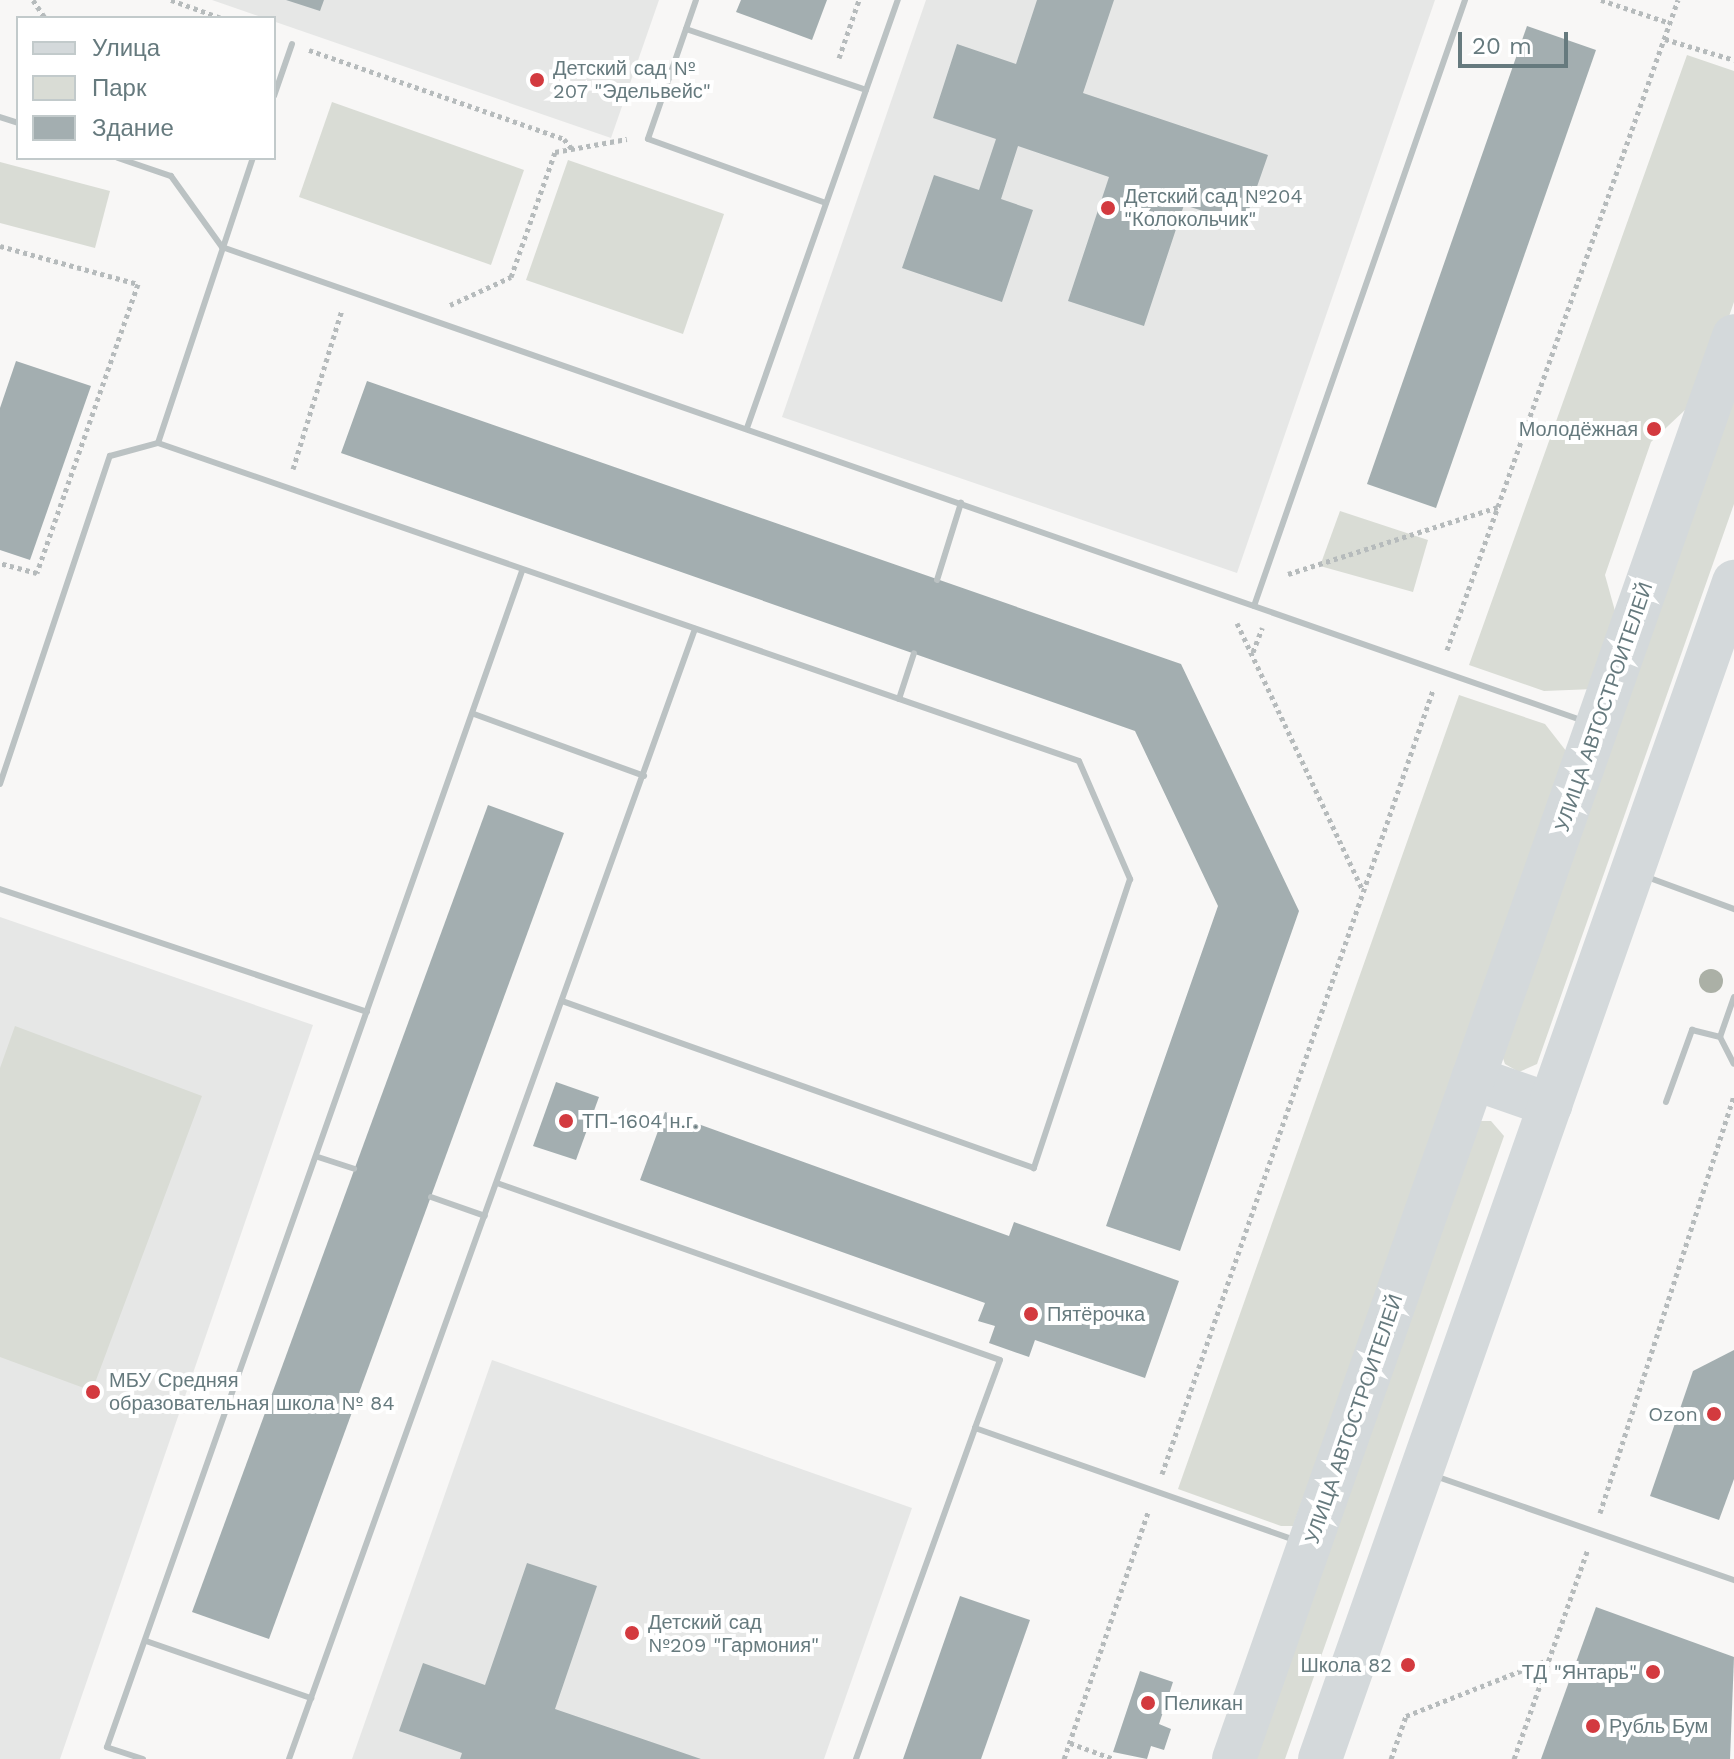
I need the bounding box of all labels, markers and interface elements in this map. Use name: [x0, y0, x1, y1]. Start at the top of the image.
legend: [16, 16, 276, 160]
scale bar: [1462, 16, 1572, 66]
text: 20 m: [1472, 32, 1532, 60]
text: Улица: [92, 34, 160, 62]
place label: Детский сад № 207 "Эдельвейс": [553, 56, 711, 103]
marker: Детский сад № 207 "Эдельвейс": [528, 71, 546, 89]
text: Парк: [92, 74, 146, 102]
text: Здание: [92, 114, 174, 142]
place label: Детский сад №204 "Колокольчик": [1124, 184, 1303, 231]
marker: Детский сад №204 "Колокольчик": [1099, 199, 1117, 217]
place label: Молодёжная: [1519, 417, 1638, 441]
marker: Молодёжная: [1645, 420, 1663, 438]
street label: УЛИЦА АВТОСТРОИТЕЛЕЙ: [1550, 579, 1658, 835]
place label: ТП-1604 н.г.: [582, 1109, 698, 1133]
marker: ТП-1604 н.г.: [557, 1112, 575, 1130]
street label: УЛИЦА АВТОСТРОИТЕЛЕЙ: [1300, 1291, 1408, 1547]
place label: Пятёрочка: [1047, 1302, 1145, 1326]
marker: Пятёрочка: [1022, 1305, 1040, 1323]
place label: МБУ Средняя образовательная школа № 84: [109, 1368, 395, 1415]
marker: МБУ Средняя образовательная школа № 84: [84, 1383, 102, 1401]
place label: Ozon: [1648, 1402, 1698, 1426]
marker: Ozon: [1705, 1405, 1723, 1423]
place label: Детский сад №209 "Гармония": [648, 1610, 819, 1657]
marker: Детский сад №209 "Гармония": [623, 1624, 641, 1642]
place label: Школа 82: [1300, 1653, 1392, 1677]
marker: Школа 82: [1399, 1656, 1417, 1674]
place label: ТД "Янтарь": [1522, 1660, 1637, 1684]
marker: ТД "Янтарь": [1644, 1663, 1662, 1681]
place label: Пеликан: [1164, 1691, 1243, 1715]
marker: Пеликан: [1139, 1694, 1157, 1712]
place label: Рубль Бум: [1609, 1714, 1708, 1738]
marker: Рубль Бум: [1584, 1717, 1602, 1735]

